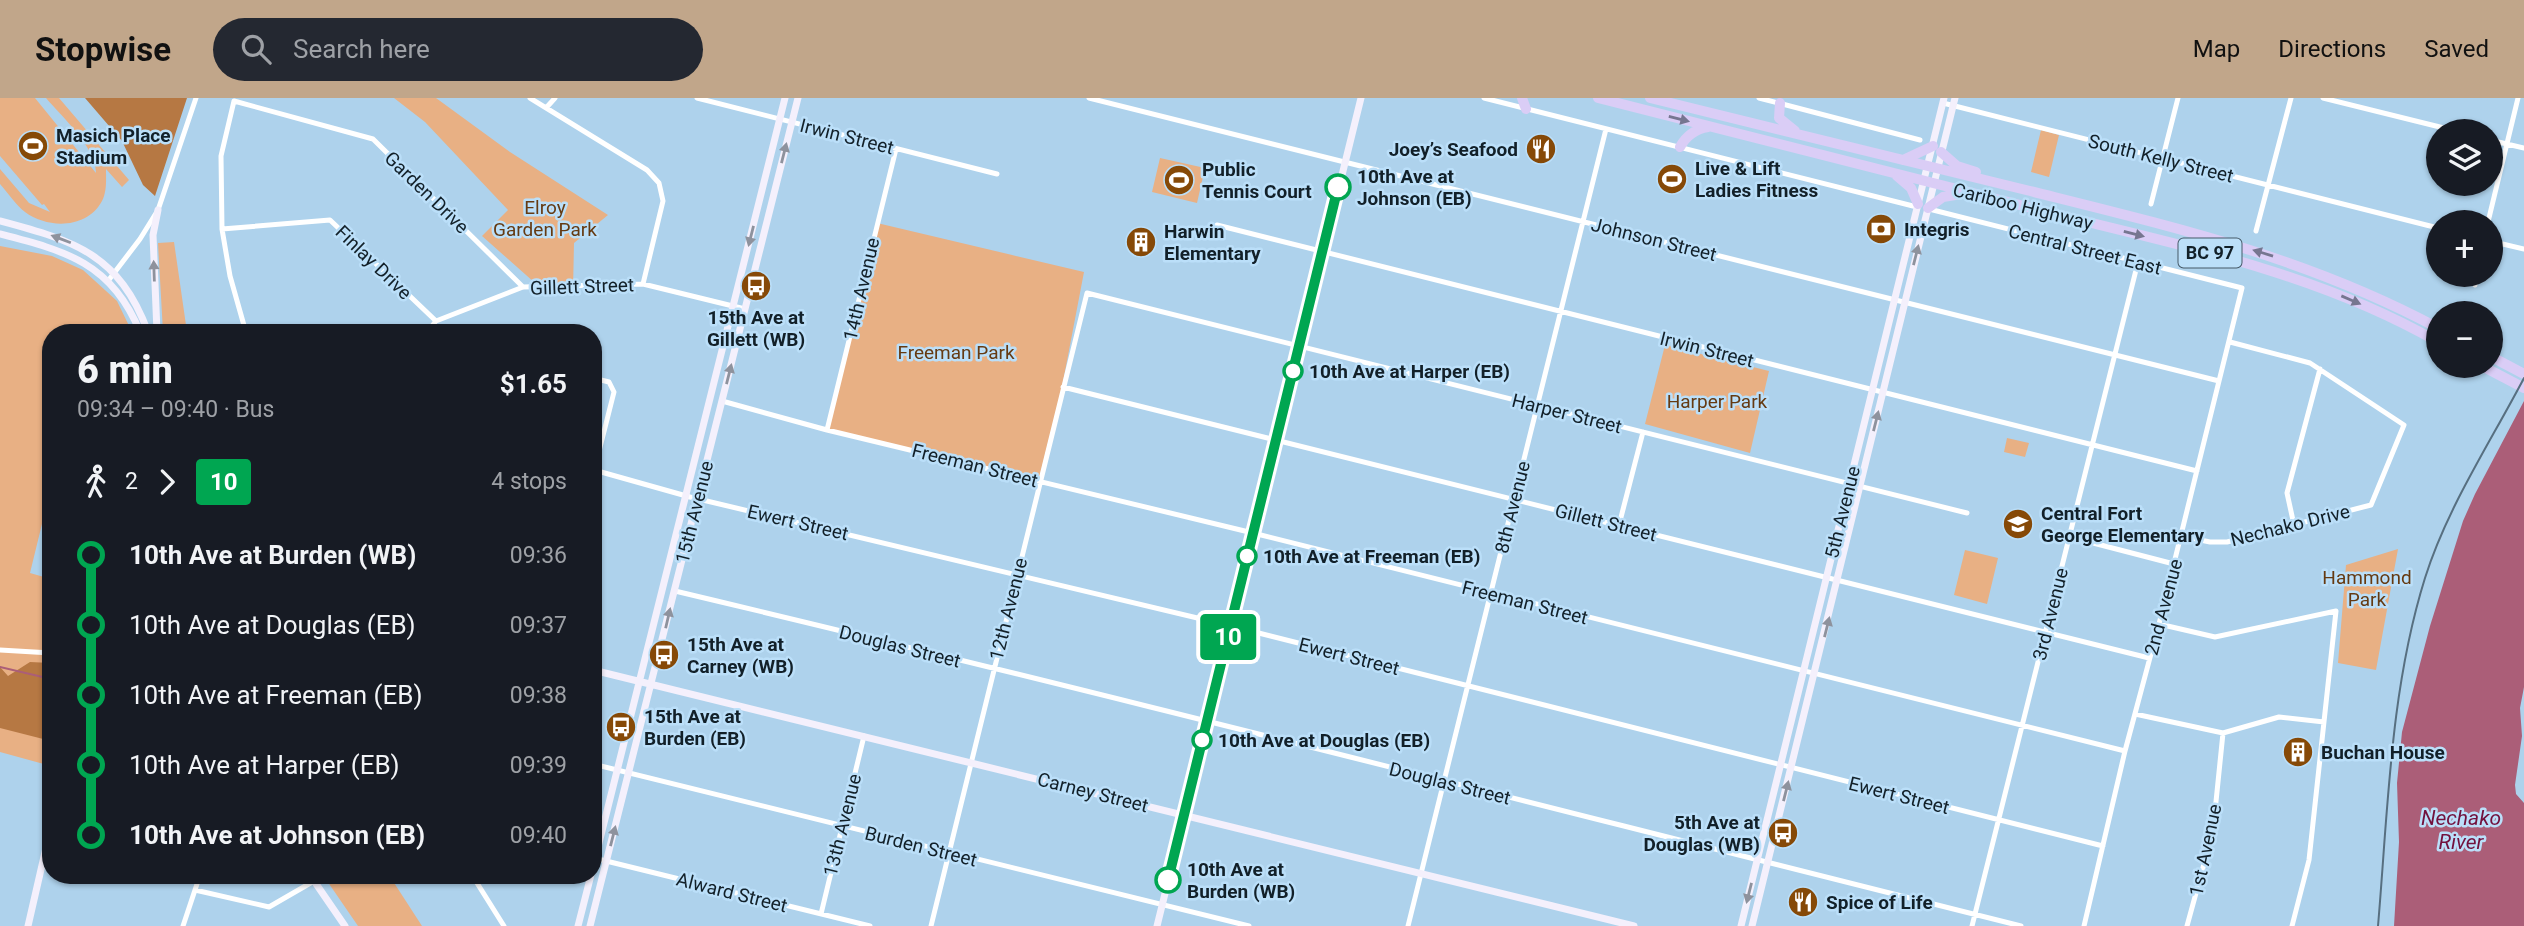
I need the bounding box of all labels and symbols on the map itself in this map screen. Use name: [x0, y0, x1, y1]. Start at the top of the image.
street label: Irwin Street: [798, 114, 896, 159]
one-way arrow: [1668, 114, 1690, 125]
place label: Masich Place Stadium: [56, 124, 170, 169]
sports icon: Masich Place Stadium: [16, 129, 50, 163]
street label: South Kelly Street: [2086, 129, 2236, 188]
restaurant icon: Joey’s Seafood: [1524, 132, 1558, 166]
place label: Joey’s Seafood: [1389, 138, 1518, 161]
one-way arrow: [779, 142, 790, 164]
street label: Garden Drive: [380, 146, 474, 238]
place label: Live & Lift Ladies Fitness: [1695, 157, 1818, 202]
place label: Public Tennis Court: [1202, 158, 1312, 203]
sports icon: Live & Lift Ladies Fitness: [1655, 162, 1689, 196]
sports icon: Public Tennis Court: [1162, 163, 1196, 197]
place label: 10th Ave at Johnson (EB): [1357, 165, 1472, 210]
marker: 10th Ave at Johnson (EB): [1325, 174, 1351, 200]
street label: Cariboo Highway: [1950, 178, 2095, 235]
park label: Elroy Garden Park: [493, 196, 597, 241]
bank icon: Integris: [1864, 212, 1898, 246]
street label: Johnson Street: [1589, 213, 1719, 266]
place label: Integris: [1904, 218, 1970, 241]
street label: Central Street East: [2006, 219, 2164, 280]
street label: Finlay Drive: [331, 220, 416, 304]
place label: Harwin Elementary: [1164, 220, 1261, 265]
one-way arrow: [745, 225, 756, 247]
building icon: Harwin Elementary: [1124, 225, 1158, 259]
one-way arrow: [2123, 229, 2145, 240]
one-way arrow: [51, 233, 72, 244]
street label: 14th Avenue: [838, 235, 884, 343]
road number: BC 97: [2178, 238, 2242, 268]
one-way arrow: [1911, 244, 1922, 266]
one-way arrow: [2252, 247, 2273, 257]
one-way arrow: [149, 260, 160, 282]
bus stop icon: 15th Ave at Gillett (WB): [739, 269, 773, 303]
street label: Gillett Street: [530, 273, 634, 300]
one-way arrow: [2341, 294, 2362, 305]
place label: 15th Ave at Gillett (WB): [707, 306, 805, 351]
street label: Irwin Street: [1658, 327, 1756, 372]
park label: Freeman Park: [897, 341, 1015, 364]
place label: 10th Ave at Harper (EB): [1309, 360, 1510, 383]
marker: 10th Ave at Harper (EB): [1283, 361, 1303, 381]
one-way arrow: [724, 362, 735, 384]
street label: Harper Street: [1510, 389, 1624, 438]
park label: Harper Park: [1667, 390, 1768, 413]
one-way arrow: [1871, 409, 1882, 431]
street label: Freeman Street: [910, 439, 1040, 492]
street label: 15th Avenue: [671, 458, 718, 566]
street label: 8th Avenue: [1490, 459, 1535, 556]
street label: 5th Avenue: [1820, 464, 1865, 561]
street label: Gillett Street: [1553, 499, 1659, 546]
street label: Ewert Street: [745, 500, 851, 545]
street label: Nechako Drive: [2228, 500, 2352, 551]
place label: Central Fort George Elementary: [2041, 502, 2205, 547]
school or university icon: Central Fort George Elementary: [2001, 507, 2035, 541]
place label: 10th Ave at Freeman (EB): [1263, 545, 1480, 568]
marker: 10th Ave at Freeman (EB): [1237, 546, 1257, 566]
street label: 12th Avenue: [985, 555, 1032, 663]
street label: 2nd Avenue: [2140, 556, 2187, 658]
street label: 3rd Avenue: [2028, 565, 2073, 663]
park label: Hammond Park: [2322, 566, 2412, 611]
street label: Freeman Street: [1460, 576, 1590, 629]
one-way arrow: [663, 607, 674, 629]
line badge: 10: [1196, 614, 1260, 660]
one-way arrow: [1821, 616, 1832, 638]
street label: Douglas Street: [837, 620, 963, 673]
place label: 15th Ave at Carney (WB): [687, 633, 794, 678]
street label: Ewert Street: [1296, 633, 1402, 680]
bus stop icon: 15th Ave at Carney (WB): [647, 638, 681, 672]
place label: 15th Ave at Burden (EB): [644, 705, 746, 750]
bus stop icon: 15th Ave at Burden (EB): [604, 710, 638, 744]
place label: 10th Ave at Douglas (EB): [1218, 729, 1430, 752]
marker: 10th Ave at Douglas (EB): [1192, 730, 1212, 750]
building icon: Buchan House: [2281, 735, 2315, 769]
place label: Buchan House: [2321, 741, 2445, 764]
street label: Douglas Street: [1387, 757, 1513, 810]
street label: Carney Street: [1035, 768, 1151, 817]
street label: 13th Avenue: [819, 771, 866, 879]
street label: Ewert Street: [1846, 772, 1952, 819]
one-way arrow: [1781, 780, 1792, 802]
street label: 1st Avenue: [2185, 802, 2226, 898]
water label: Nechako River: [2421, 806, 2501, 854]
place label: 5th Ave at Douglas (WB): [1643, 811, 1761, 856]
bus stop icon: 5th Ave at Douglas (WB): [1766, 816, 1800, 850]
street label: Burden Street: [862, 821, 979, 872]
one-way arrow: [608, 825, 619, 847]
place label: 10th Ave at Burden (WB): [1187, 858, 1295, 903]
marker: 10th Ave at Burden (WB): [1155, 867, 1181, 893]
street label: Alward Street: [674, 868, 790, 917]
one-way arrow: [1743, 882, 1754, 904]
restaurant icon: Spice of Life: [1786, 885, 1820, 919]
place label: Spice of Life: [1826, 891, 1933, 914]

